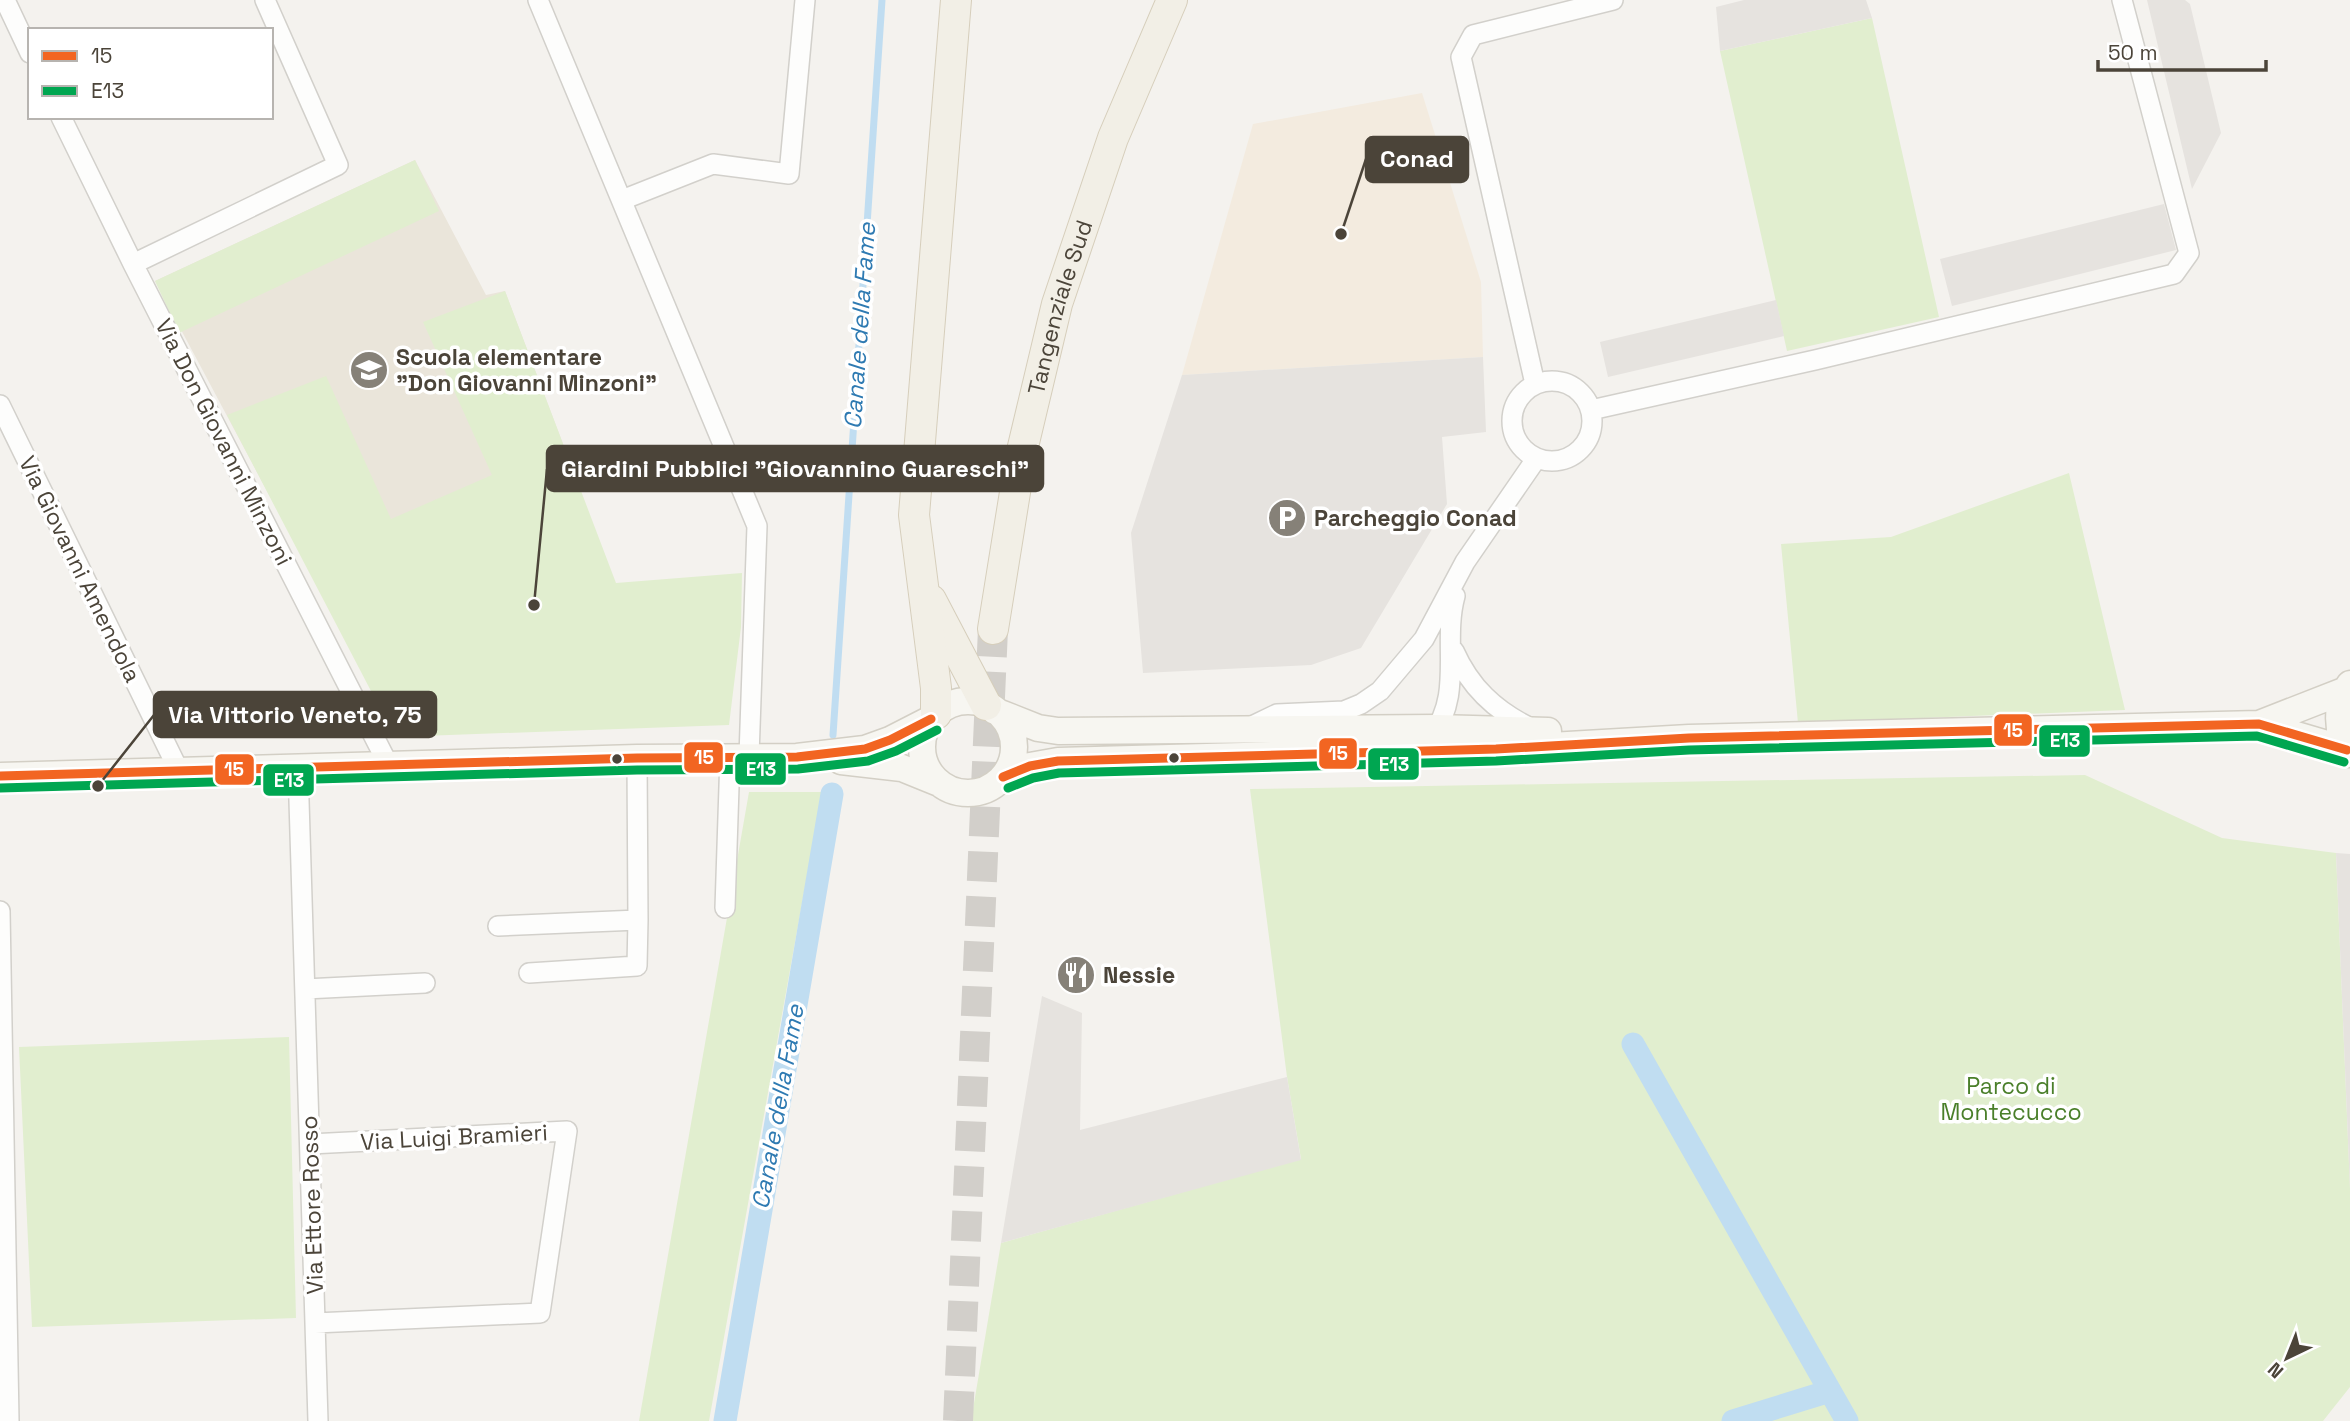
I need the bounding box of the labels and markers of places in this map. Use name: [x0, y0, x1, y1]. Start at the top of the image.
callout: Conad: [1366, 137, 1468, 182]
place label: Scuola elementare "Don Giovanni Minzoni": [396, 342, 657, 398]
school or university icon: Scuola elementare "Don Giovanni Minzoni": [348, 349, 390, 391]
callout: Giardini Pubblici "Giovannino Guareschi": [547, 446, 1043, 491]
parking icon: Parcheggio Conad: [1266, 497, 1308, 539]
place label: Parcheggio Conad: [1314, 503, 1517, 533]
callout: Via Vittorio Veneto, 75: [154, 692, 436, 737]
unlabelled marker: [1167, 751, 1181, 765]
unlabelled marker: [610, 752, 624, 766]
restaurant icon: Nessie: [1055, 954, 1097, 996]
place label: Nessie: [1103, 960, 1175, 990]

